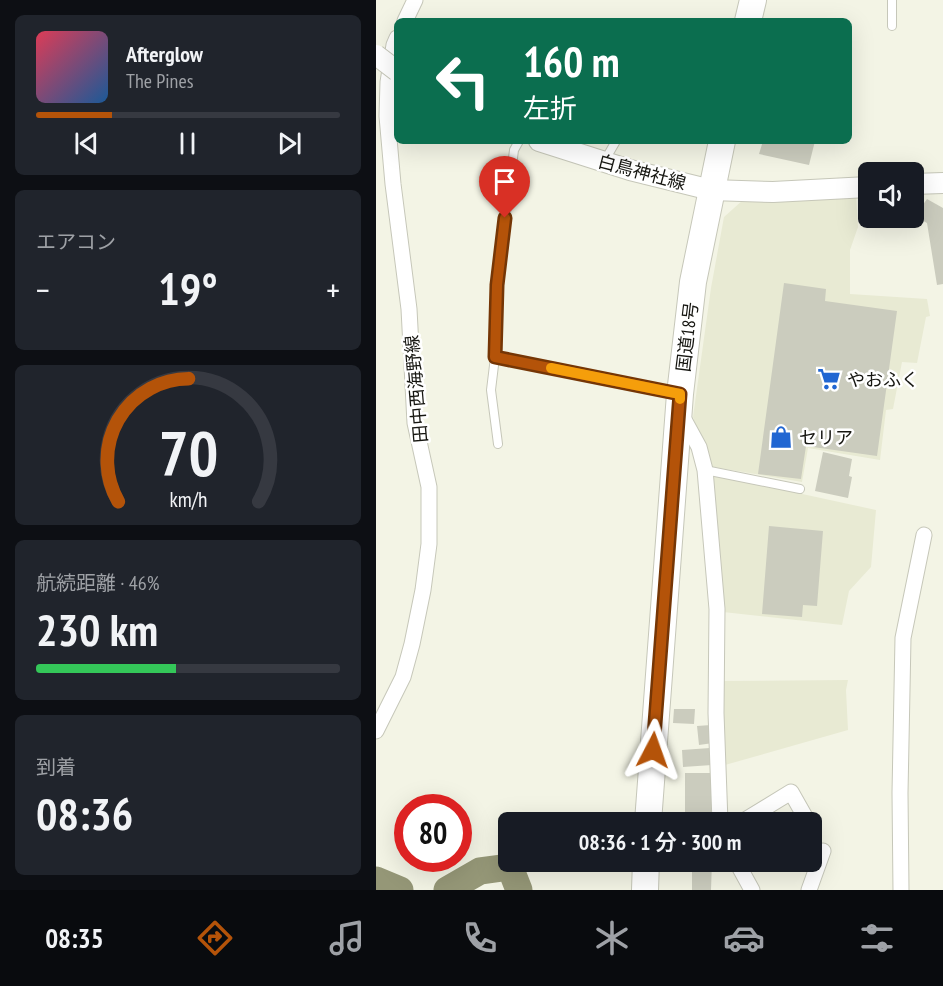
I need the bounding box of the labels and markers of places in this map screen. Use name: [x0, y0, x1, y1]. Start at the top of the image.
pin: [479, 156, 530, 218]
supermarket icon: やおふく: [816, 366, 842, 392]
place label: やおふく: [847, 368, 919, 391]
shop icon: セリア: [768, 424, 794, 450]
place label: セリア: [799, 426, 853, 449]

